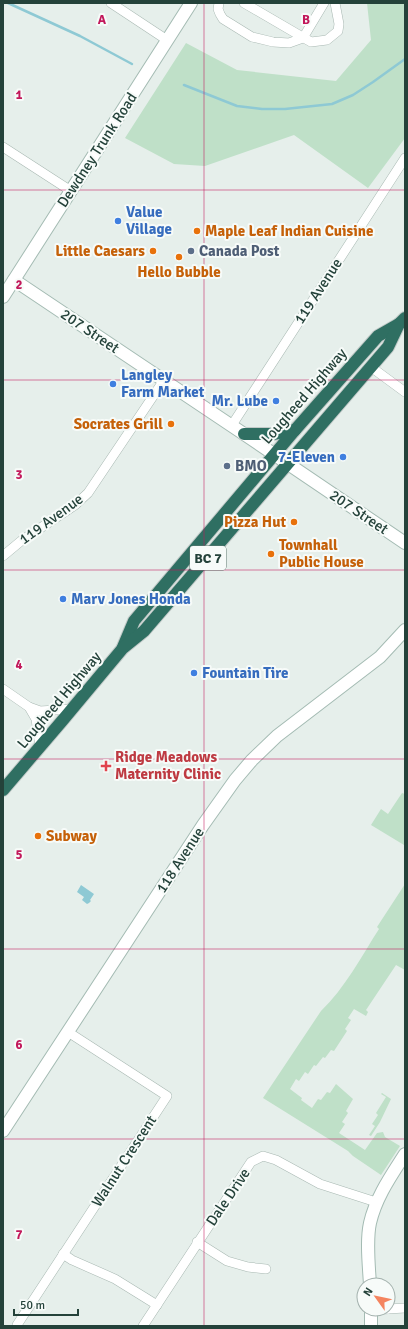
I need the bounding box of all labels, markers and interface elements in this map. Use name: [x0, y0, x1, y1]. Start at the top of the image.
text: A: [98, 12, 107, 28]
text: B: [302, 12, 310, 28]
text: 1: [15, 87, 23, 103]
street label: Dewdney Trunk Road: [53, 89, 141, 211]
place label: Value Village: [126, 203, 172, 238]
marker: Value Village: [113, 216, 123, 226]
place label: Maple Leaf Indian Cuisine: [205, 222, 373, 240]
marker: Maple Leaf Indian Cuisine: [192, 226, 202, 236]
place label: Little Caesars: [55, 242, 145, 260]
place label: Canada Post: [199, 242, 280, 260]
marker: Little Caesars: [148, 246, 158, 256]
marker: Canada Post: [186, 246, 196, 256]
marker: Hello Bubble: [174, 252, 184, 262]
street label: 119 Avenue: [290, 255, 346, 327]
place label: Hello Bubble: [137, 263, 221, 281]
text: 2: [15, 277, 23, 293]
street label: 207 Street: [57, 305, 123, 357]
street label: Lougheed Highway: [258, 344, 350, 448]
place label: Langley Farm Market: [121, 366, 205, 401]
marker: Langley Farm Market: [108, 379, 118, 389]
place label: Mr. Lube: [212, 392, 268, 410]
marker: Mr. Lube: [271, 396, 281, 406]
place label: Socrates Grill: [74, 415, 163, 433]
marker: Socrates Grill: [166, 419, 176, 429]
place label: 7-Eleven: [278, 448, 335, 466]
marker: 7-Eleven: [338, 452, 348, 462]
place label: BMO: [235, 457, 267, 475]
marker: BMO: [222, 461, 232, 471]
text: 3: [15, 467, 23, 483]
street label: 207 Street: [326, 486, 392, 538]
street label: 119 Avenue: [16, 490, 86, 548]
place label: Pizza Hut: [224, 513, 286, 531]
marker: Pizza Hut: [289, 517, 299, 527]
place label: Townhall Public House: [279, 536, 364, 571]
road number: BC 7: [190, 546, 226, 570]
marker: Townhall Public House: [266, 549, 276, 559]
place label: Marv Jones Honda: [71, 590, 191, 608]
marker: Marv Jones Honda: [58, 594, 68, 604]
street label: Lougheed Highway: [13, 648, 105, 752]
text: 4: [15, 657, 23, 673]
place label: Fountain Tire: [202, 664, 288, 682]
marker: Fountain Tire: [189, 668, 199, 678]
place label: Ridge Meadows Maternity Clinic: [115, 748, 221, 783]
marker: Ridge Meadows Maternity Clinic: [100, 760, 112, 772]
street label: 118 Avenue: [152, 824, 208, 896]
place label: Subway: [46, 827, 97, 845]
marker: Subway: [33, 831, 43, 841]
text: 5: [15, 847, 23, 863]
text: 6: [15, 1037, 23, 1053]
street label: Walnut Crescent: [88, 1112, 160, 1210]
street label: Dale Drive: [202, 1165, 254, 1229]
text: 7: [15, 1227, 23, 1243]
north arrow: [356, 1277, 396, 1317]
text: N: [360, 1285, 376, 1299]
scale bar: [14, 1291, 78, 1317]
text: 50 m: [20, 1298, 45, 1313]

